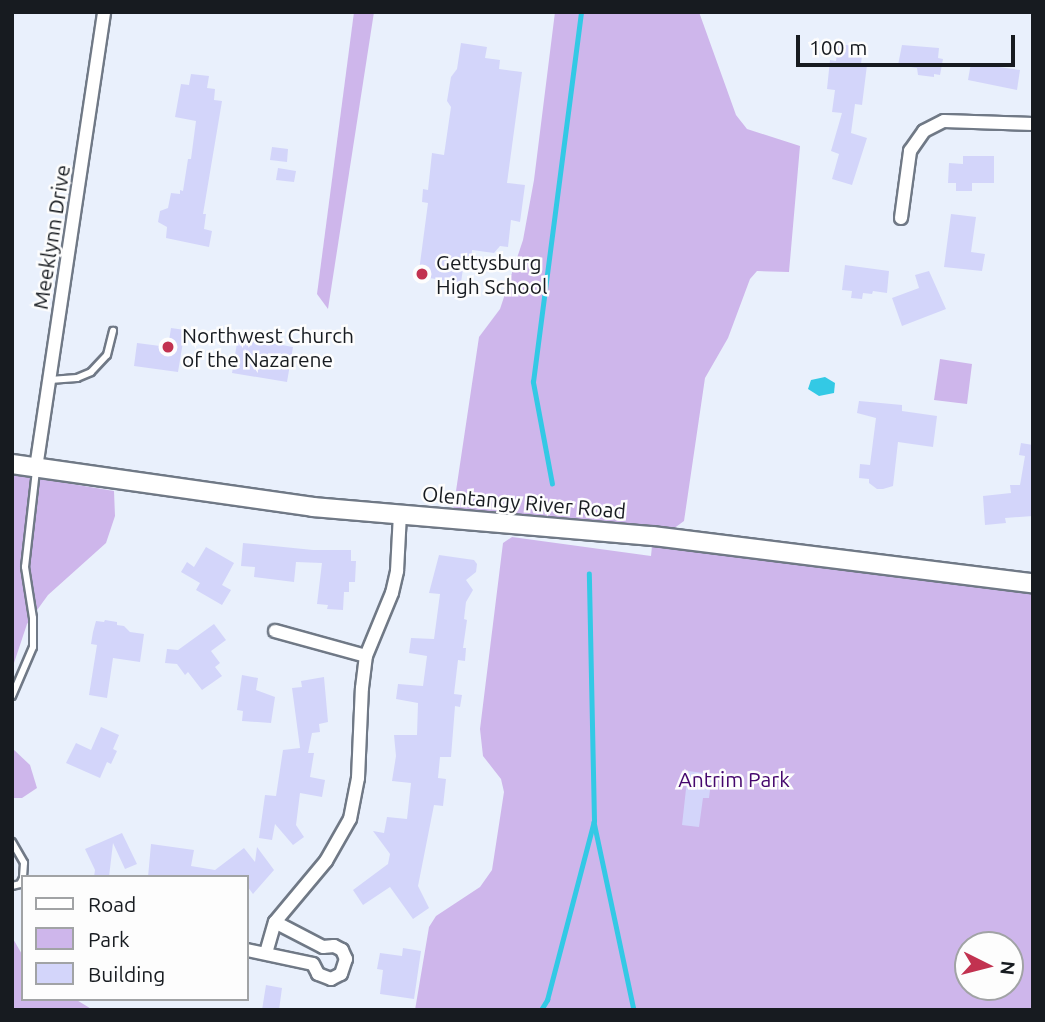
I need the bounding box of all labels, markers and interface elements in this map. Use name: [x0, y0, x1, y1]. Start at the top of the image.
scale bar: [800, 21, 1019, 65]
text: 100 m: [809, 35, 867, 59]
street label: Meeklynn Drive: [27, 163, 75, 311]
place label: Gettysburg High School: [436, 249, 547, 299]
marker: Gettysburg High School: [414, 266, 430, 282]
place label: Northwest Church of the Nazarene: [182, 322, 354, 372]
marker: Northwest Church of the Nazarene: [160, 339, 176, 355]
street label: Olentangy River Road: [421, 481, 627, 523]
park label: Antrim Park: [678, 766, 790, 792]
legend: [21, 875, 248, 1001]
text: Road: [88, 892, 136, 916]
text: Park: [88, 927, 130, 951]
north arrow: [954, 931, 1024, 1001]
text: N: [996, 960, 1020, 976]
text: Building: [88, 962, 165, 986]

